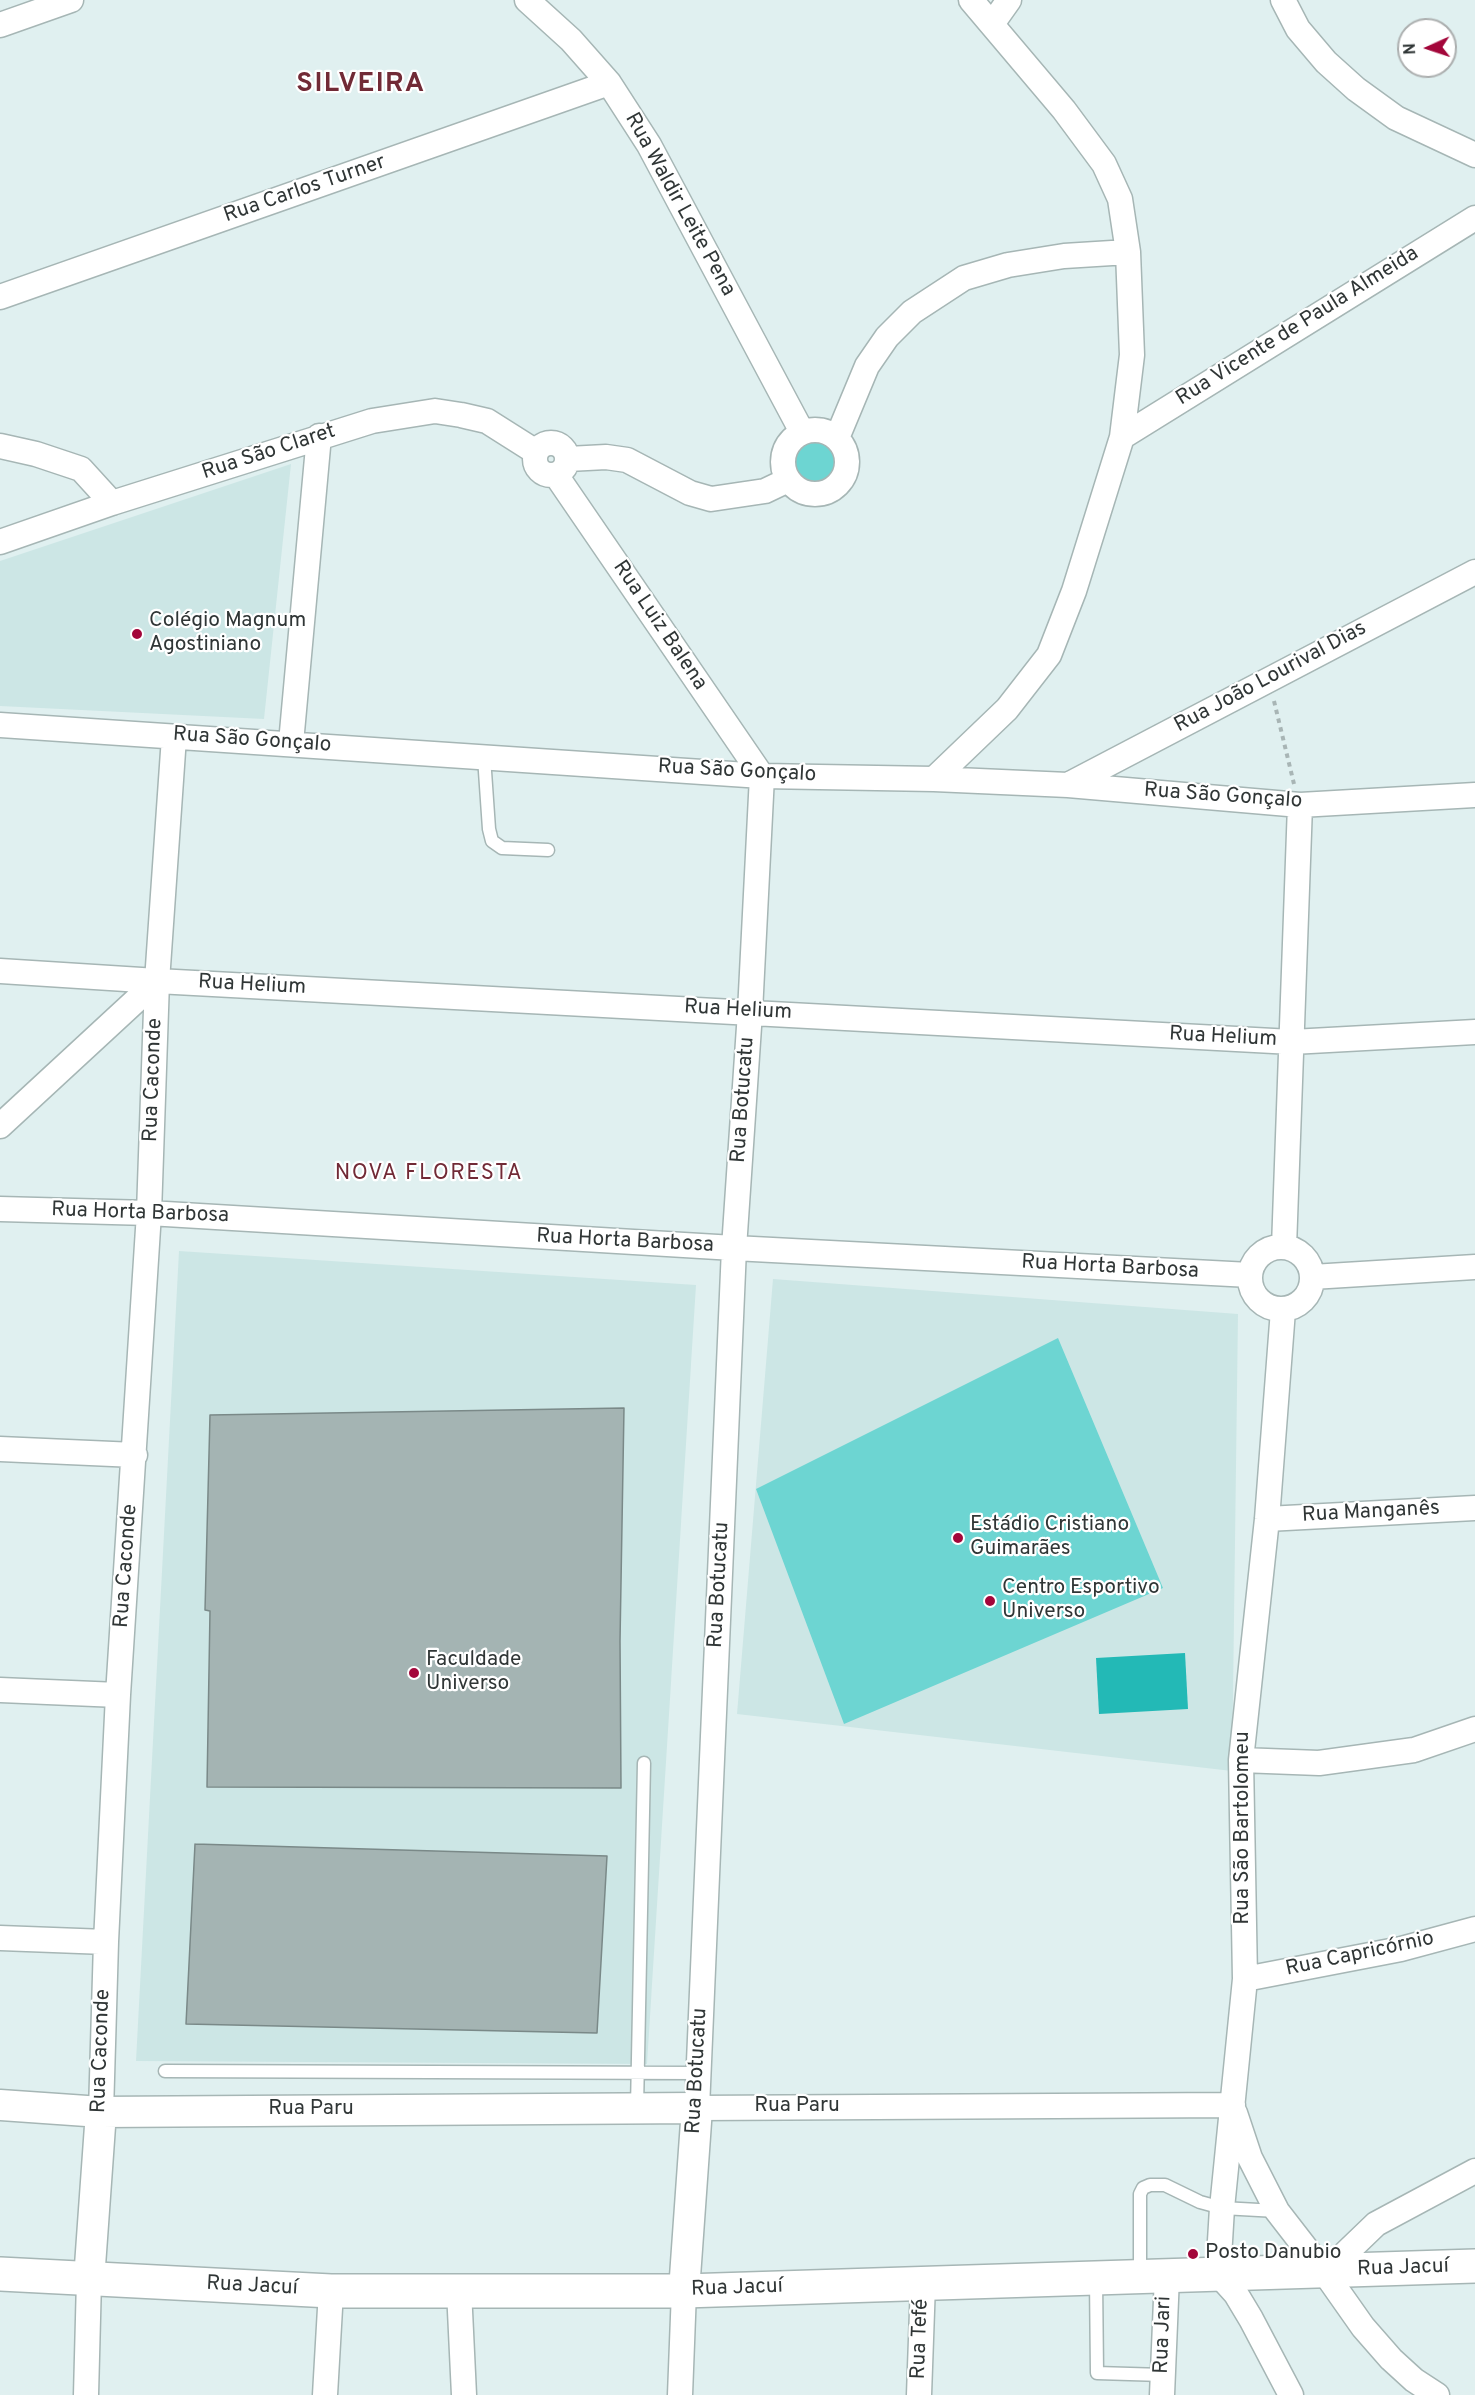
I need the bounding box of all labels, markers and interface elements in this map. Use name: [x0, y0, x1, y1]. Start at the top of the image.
north arrow: [1397, 18, 1457, 78]
text: N: [1401, 43, 1421, 55]
district label: SILVEIRA: [296, 70, 426, 102]
street label: Rua Waldir Leite Pena: [618, 109, 740, 301]
street label: Rua Carlos Turner: [221, 150, 389, 230]
street label: Rua Vicente de Paula Almeida: [1172, 242, 1424, 412]
street label: Rua São Claret: [199, 420, 339, 486]
street label: Rua Luiz Balena: [606, 556, 712, 696]
place label: Colégio Magnum Agostiniano: [149, 609, 306, 659]
street label: Rua João Lourival Dias: [1171, 617, 1371, 739]
marker: Colégio Magnum Agostiniano: [130, 627, 144, 641]
street label: Rua São Gonçalo: [172, 723, 332, 759]
street label: Rua São Gonçalo: [657, 755, 817, 789]
street label: Rua São Gonçalo: [1143, 779, 1303, 815]
street label: Rua Helium: [197, 971, 307, 1001]
street label: Rua Helium: [683, 996, 793, 1026]
street label: Rua Caconde: [139, 1018, 169, 1142]
street label: Rua Helium: [1168, 1023, 1278, 1053]
street label: Rua Botucatu: [727, 1036, 761, 1164]
district label: NOVA FLORESTA: [335, 1162, 523, 1188]
street label: Rua Horta Barbosa: [51, 1198, 229, 1230]
street label: Rua Horta Barbosa: [536, 1225, 714, 1259]
street label: Rua Horta Barbosa: [1021, 1251, 1199, 1285]
street label: Rua Manganês: [1301, 1497, 1441, 1529]
street label: Rua Caconde: [110, 1503, 144, 1629]
place label: Estádio Cristiano Guimarães: [970, 1513, 1129, 1563]
street label: Rua Botucatu: [704, 1521, 736, 1649]
marker: Estádio Cristiano Guimarães: [951, 1531, 965, 1545]
place label: Centro Esportivo Universo: [1002, 1576, 1160, 1626]
marker: Centro Esportivo Universo: [983, 1594, 997, 1608]
place label: Faculdade Universo: [426, 1648, 521, 1698]
marker: Faculdade Universo: [407, 1666, 421, 1680]
street label: Rua São Bartolomeu: [1231, 1731, 1257, 1925]
street label: Rua Capricórnio: [1284, 1927, 1436, 1983]
street label: Rua Caconde: [87, 1989, 117, 2113]
street label: Rua Botucatu: [682, 2007, 714, 2135]
street label: Rua Paru: [754, 2094, 840, 2120]
street label: Rua Paru: [268, 2097, 354, 2123]
place label: Posto Danubio: [1205, 2241, 1342, 2267]
marker: Posto Danubio: [1186, 2247, 1200, 2261]
street label: Rua Jacuí: [1357, 2255, 1449, 2283]
street label: Rua Jacuí: [205, 2272, 299, 2302]
street label: Rua Jacuí: [691, 2275, 783, 2303]
street label: Rua Jari: [1150, 2296, 1178, 2374]
street label: Rua Tefé: [907, 2298, 935, 2380]

